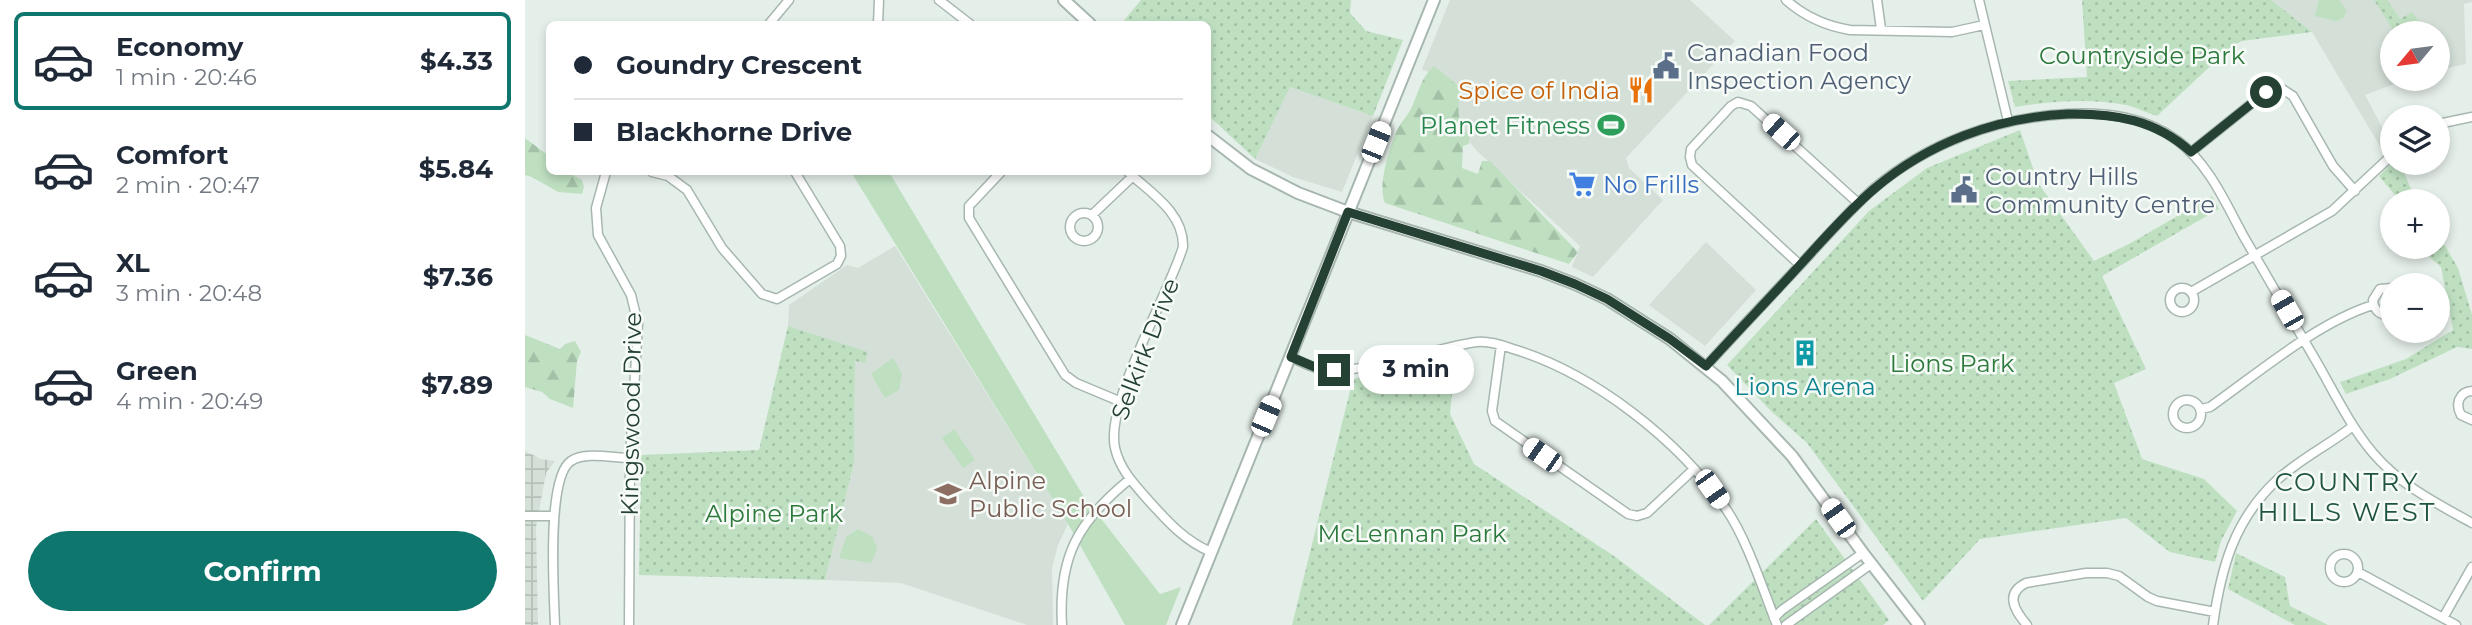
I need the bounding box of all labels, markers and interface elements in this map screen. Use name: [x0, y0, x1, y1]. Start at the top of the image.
north arrow: [2380, 21, 2450, 91]
map controls: [2380, 21, 2450, 343]
icon: car: [32, 30, 95, 93]
text: Economy: [116, 31, 243, 63]
place label: Canadian Food Inspection Agency: [1687, 38, 1911, 95]
park label: Countryside Park: [2039, 41, 2246, 70]
text: $4.33: [420, 45, 493, 77]
text: Goundry Crescent: [616, 49, 862, 81]
public building icon: Canadian Food Inspection Agency: [1651, 51, 1681, 81]
text: 1 min · 20:46: [116, 63, 257, 91]
restaurant icon: Spice of India: [1626, 75, 1656, 105]
place label: Spice of India: [1459, 76, 1620, 105]
route start: [2250, 76, 2282, 108]
button: layers: [2380, 105, 2450, 175]
sports icon: Planet Fitness: [1596, 110, 1626, 140]
car: [1759, 110, 1804, 154]
place label: Planet Fitness: [1420, 111, 1590, 140]
text: Blackhorne Drive: [616, 116, 852, 148]
car: [1359, 119, 1394, 165]
icon: car: [32, 138, 95, 201]
text: Comfort: [116, 139, 228, 171]
text: $5.84: [419, 153, 493, 185]
place label: Country Hills Community Centre: [1985, 162, 2215, 219]
supermarket icon: No Frills: [1567, 169, 1597, 199]
place label: No Frills: [1603, 170, 1699, 199]
text: 2 min · 20:47: [116, 171, 260, 199]
public building icon: Country Hills Community Centre: [1949, 175, 1979, 205]
button: +: [2380, 189, 2450, 259]
icon: car: [32, 246, 95, 309]
text: XL: [116, 247, 150, 279]
text: $7.36: [423, 261, 493, 293]
button: −: [2380, 273, 2450, 343]
street label: Selkirk Drive: [1105, 274, 1185, 424]
text: 3 min · 20:48: [116, 279, 262, 307]
car: [2268, 287, 2307, 333]
street label: Kingswood Drive: [615, 312, 647, 516]
building icon: Lions Arena: [1790, 338, 1820, 368]
callout: 3 min: [1359, 346, 1474, 394]
park label: Lions Park: [1890, 349, 2015, 378]
icon: car: [32, 354, 95, 417]
route end: [1318, 354, 1350, 386]
text: Green: [116, 355, 198, 387]
text: 3 min: [1382, 355, 1450, 383]
text: $7.89: [421, 369, 493, 401]
place label: Lions Arena: [1734, 372, 1876, 401]
text: 4 min · 20:49: [116, 387, 263, 415]
car: [1249, 393, 1284, 439]
car: [1519, 434, 1566, 476]
place label: Alpine Public School: [969, 466, 1132, 523]
car: [1692, 466, 1733, 512]
district label: COUNTRY HILLS WEST: [2258, 466, 2436, 528]
school or university icon: Alpine Public School: [933, 479, 963, 509]
car: [1818, 495, 1859, 541]
park label: Alpine Park: [705, 499, 844, 528]
park label: McLennan Park: [1318, 519, 1507, 548]
button: Confirm: [28, 531, 497, 611]

